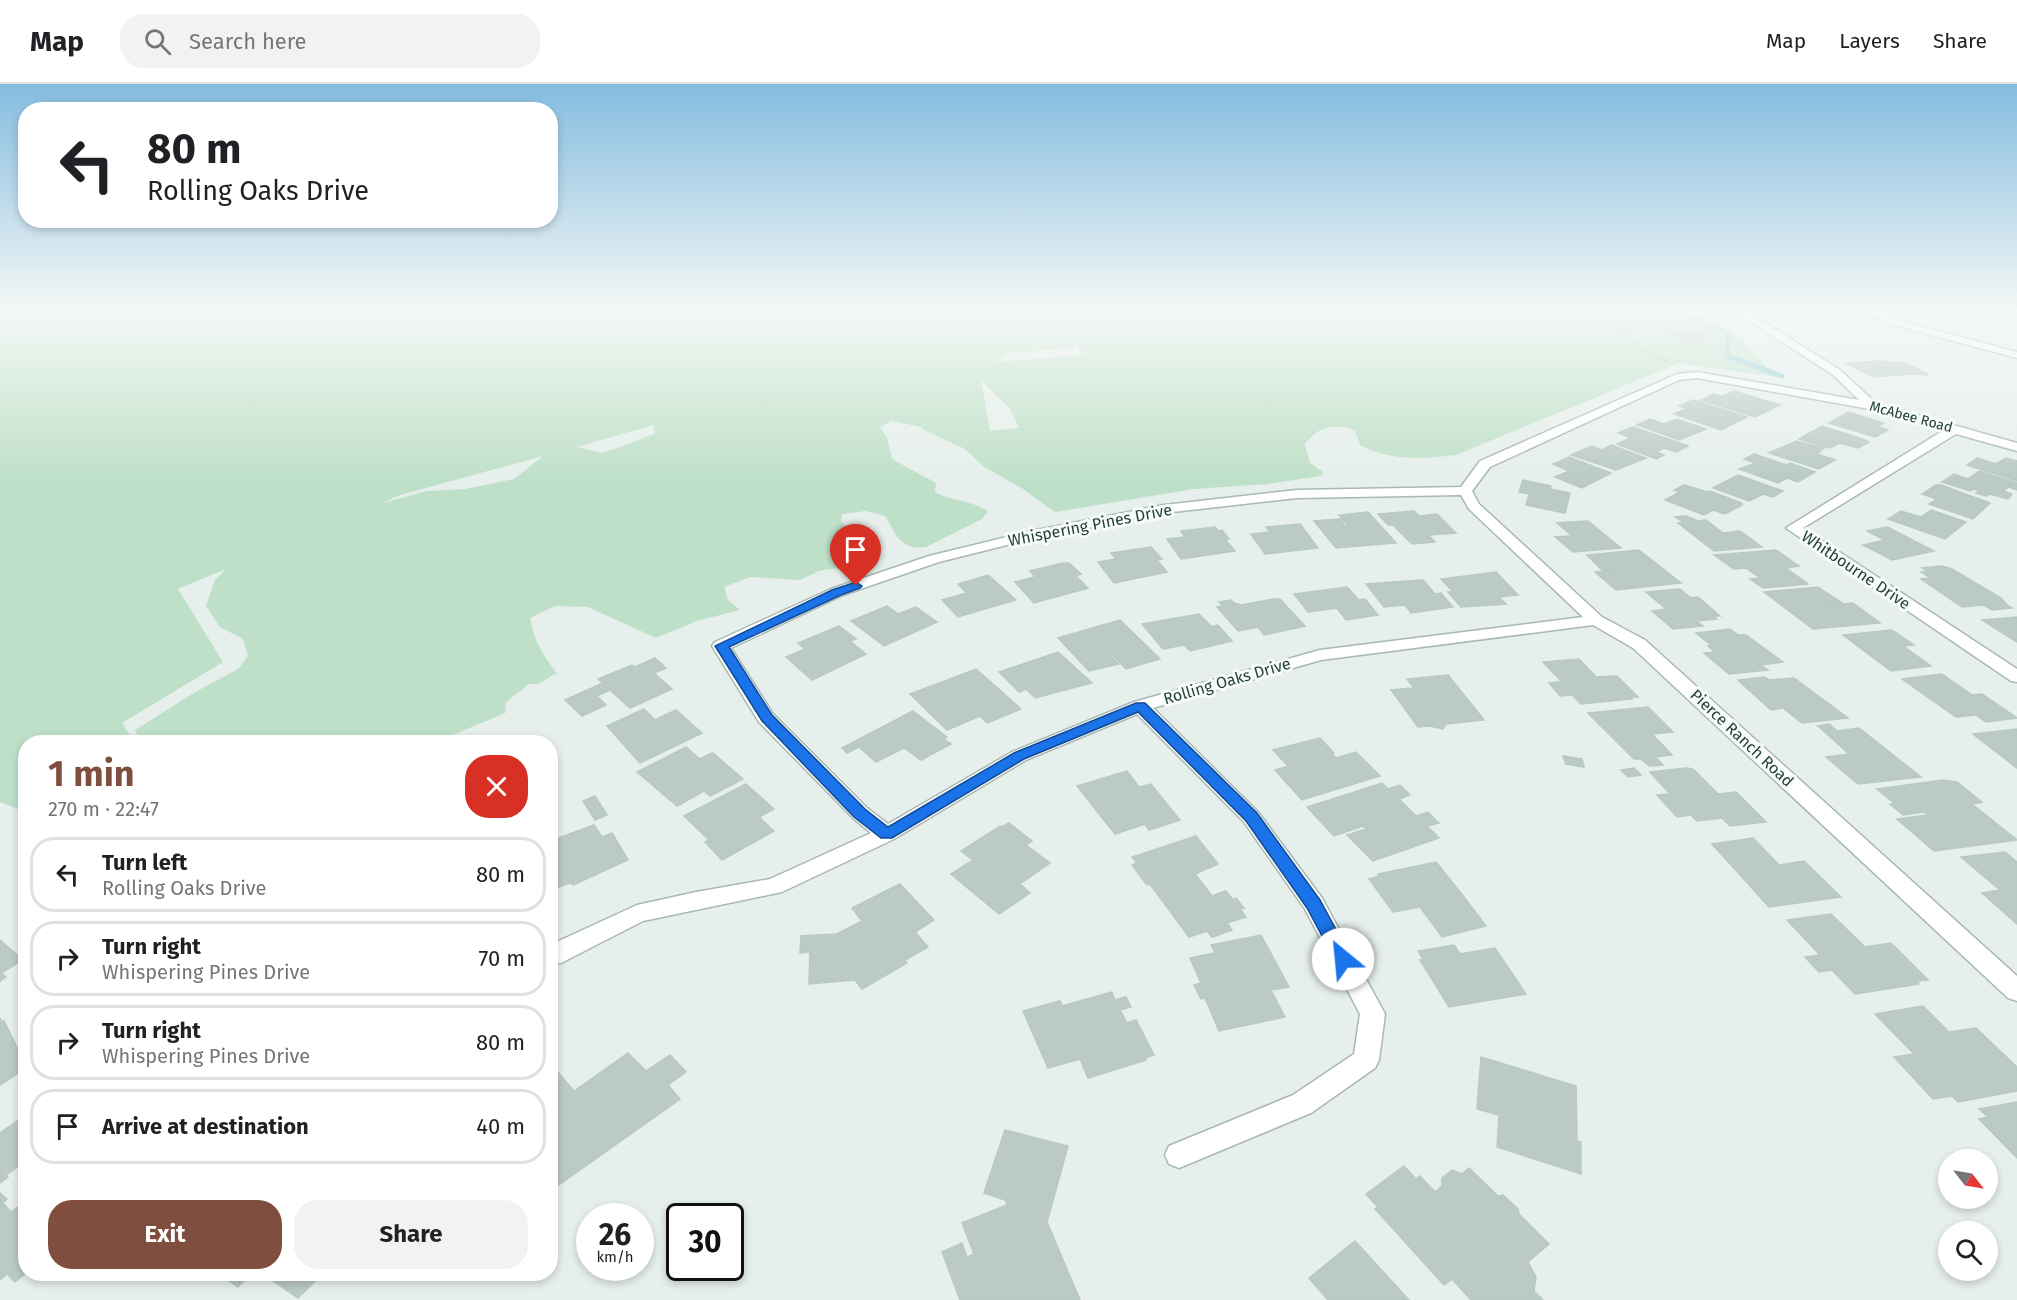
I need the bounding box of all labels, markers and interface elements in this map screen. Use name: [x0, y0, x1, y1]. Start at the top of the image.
search box: [120, 14, 540, 68]
text: Map: [30, 25, 84, 58]
icon: search: [141, 25, 174, 58]
text: Search here: [189, 28, 307, 55]
text: Map: [1766, 28, 1806, 54]
text: Layers: [1839, 28, 1900, 54]
text: Share: [1933, 28, 1987, 54]
text: 80 m: [147, 124, 241, 174]
icon: left: [48, 126, 126, 204]
text: Rolling Oaks Drive: [147, 175, 369, 207]
street label: McAbee Road: [1868, 398, 1954, 436]
street label: Whispering Pines Drive: [1006, 500, 1174, 550]
pin: [830, 524, 881, 586]
street label: Whitbourne Drive: [1798, 527, 1914, 613]
icon: arrive: [839, 533, 872, 566]
street label: Rolling Oaks Drive: [1161, 654, 1293, 708]
street label: Pierce Ranch Road: [1686, 685, 1798, 791]
text: 1 min: [48, 752, 135, 796]
button: close: [465, 755, 528, 818]
text: 270 m · 22:47: [48, 797, 159, 821]
text: Turn left: [102, 849, 187, 876]
icon: left: [51, 858, 84, 891]
text: 80 m: [476, 861, 525, 888]
text: Rolling Oaks Drive: [102, 876, 266, 900]
position arrow: [1311, 927, 1375, 991]
text: Turn right: [102, 933, 201, 960]
icon: right: [51, 942, 84, 975]
text: 70 m: [479, 945, 525, 972]
text: Whispering Pines Drive: [102, 960, 310, 984]
text: Turn right: [102, 1017, 201, 1044]
icon: right: [51, 1026, 84, 1059]
text: 80 m: [476, 1029, 525, 1056]
text: Whispering Pines Drive: [102, 1044, 310, 1068]
icon: arrive: [51, 1110, 84, 1143]
text: Arrive at destination: [102, 1113, 309, 1140]
text: 40 m: [476, 1113, 525, 1140]
north arrow: [1938, 1149, 1998, 1209]
map controls: [1938, 1149, 1998, 1281]
button: Exit: [48, 1200, 282, 1269]
button: Share: [294, 1200, 528, 1269]
speed limit sign: 30: [666, 1203, 744, 1281]
text: 26: [599, 1217, 631, 1253]
button: search: [1938, 1221, 1998, 1281]
text: km/h: [596, 1248, 634, 1266]

